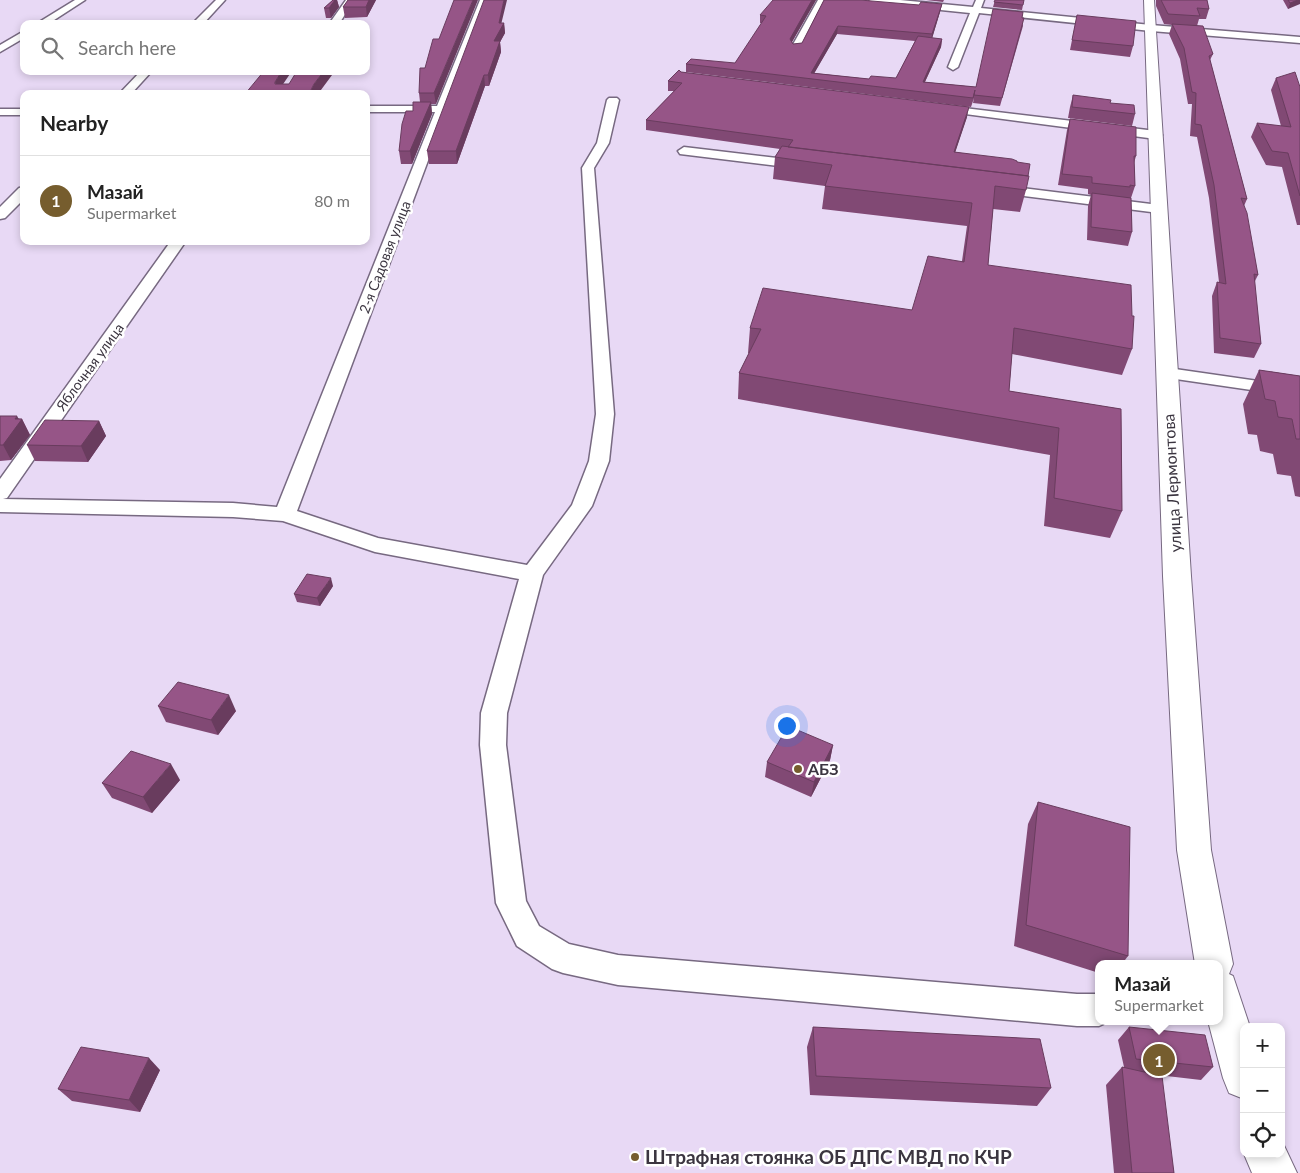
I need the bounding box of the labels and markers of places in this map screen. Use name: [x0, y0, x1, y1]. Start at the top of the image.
place label: АБЗ: [807, 759, 838, 778]
marker: АБЗ: [792, 763, 804, 775]
pin: 1: [1143, 1041, 1175, 1079]
place label: Штрафная стоянка ОБ ДПС МВД по КЧР: [645, 1145, 1012, 1168]
marker: Штрафная стоянка ОБ ДПС МВД по КЧР: [629, 1151, 641, 1163]

